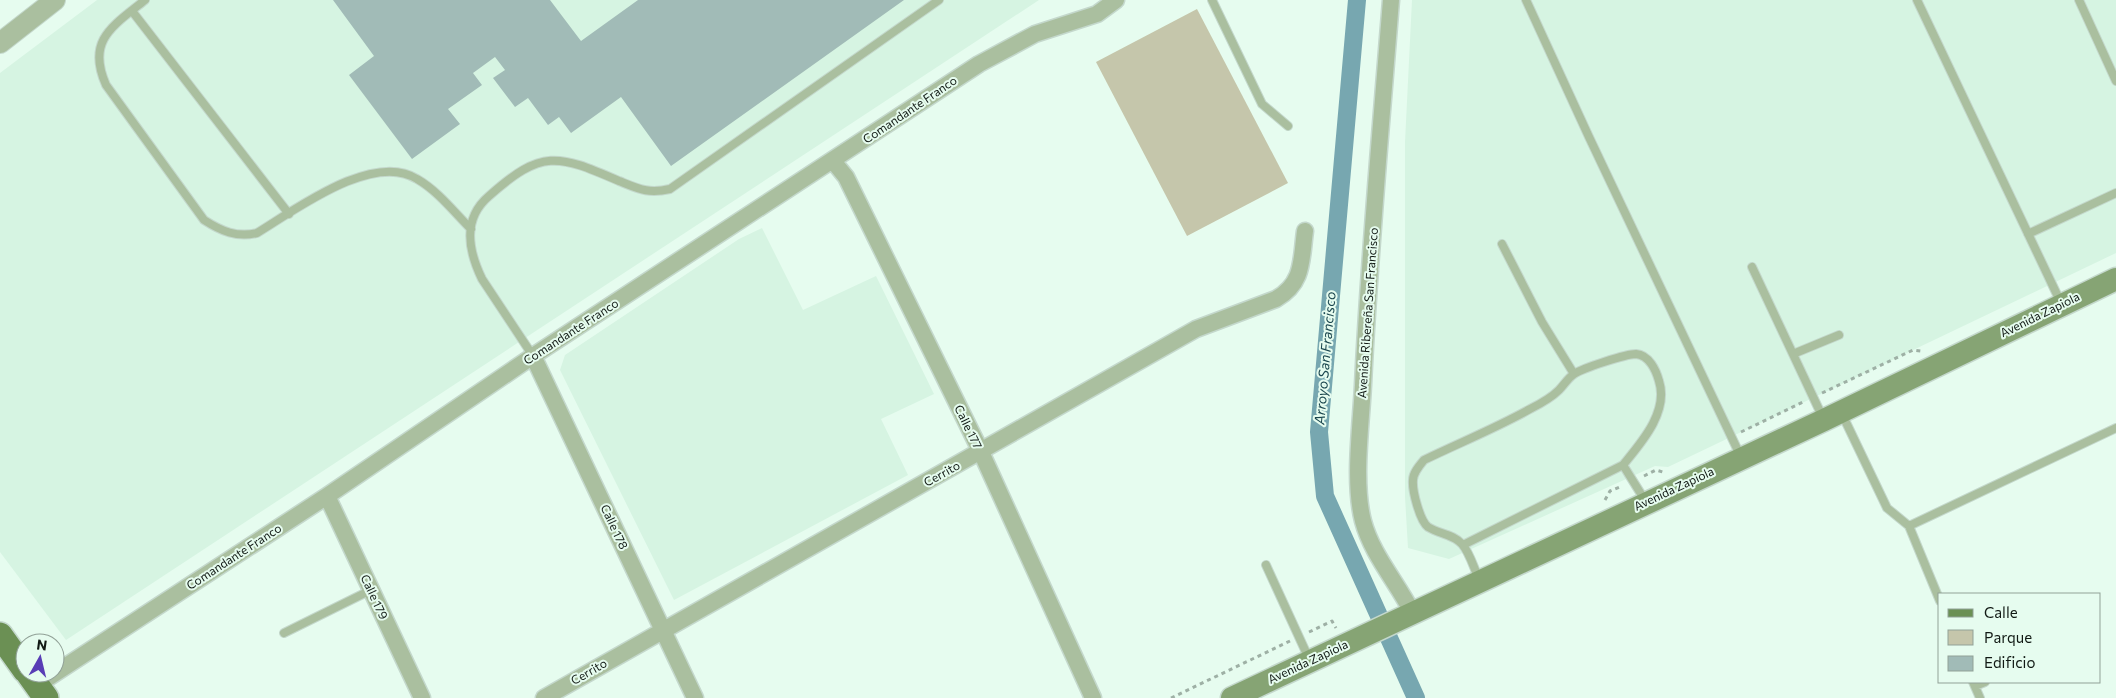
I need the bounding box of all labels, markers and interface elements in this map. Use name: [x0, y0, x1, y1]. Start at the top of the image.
street label: Comandante Franco: [860, 73, 959, 146]
street label: Avenida Ribereña San Francisco: [1354, 227, 1380, 399]
street label: Avenida Zapiola: [1998, 289, 2082, 339]
water label: Arroyo San Francisco: [1310, 291, 1339, 426]
street label: Comandante Franco: [520, 295, 620, 367]
street label: Calle 177: [952, 402, 985, 451]
street label: Cerrito: [921, 457, 962, 489]
street label: Avenida Zapiola: [1631, 463, 1716, 513]
street label: Calle 178: [598, 502, 631, 551]
street label: Comandante Franco: [183, 520, 283, 592]
street label: Calle 179: [358, 572, 391, 621]
legend: [1938, 593, 2101, 683]
text: Calle: [1984, 603, 2018, 621]
text: Parque: [1984, 628, 2032, 646]
north arrow: [15, 633, 65, 683]
text: N: [35, 635, 48, 654]
street label: Avenida Zapiola: [1265, 636, 1350, 686]
text: Edificio: [1984, 653, 2035, 671]
street label: Cerrito: [568, 655, 609, 687]

